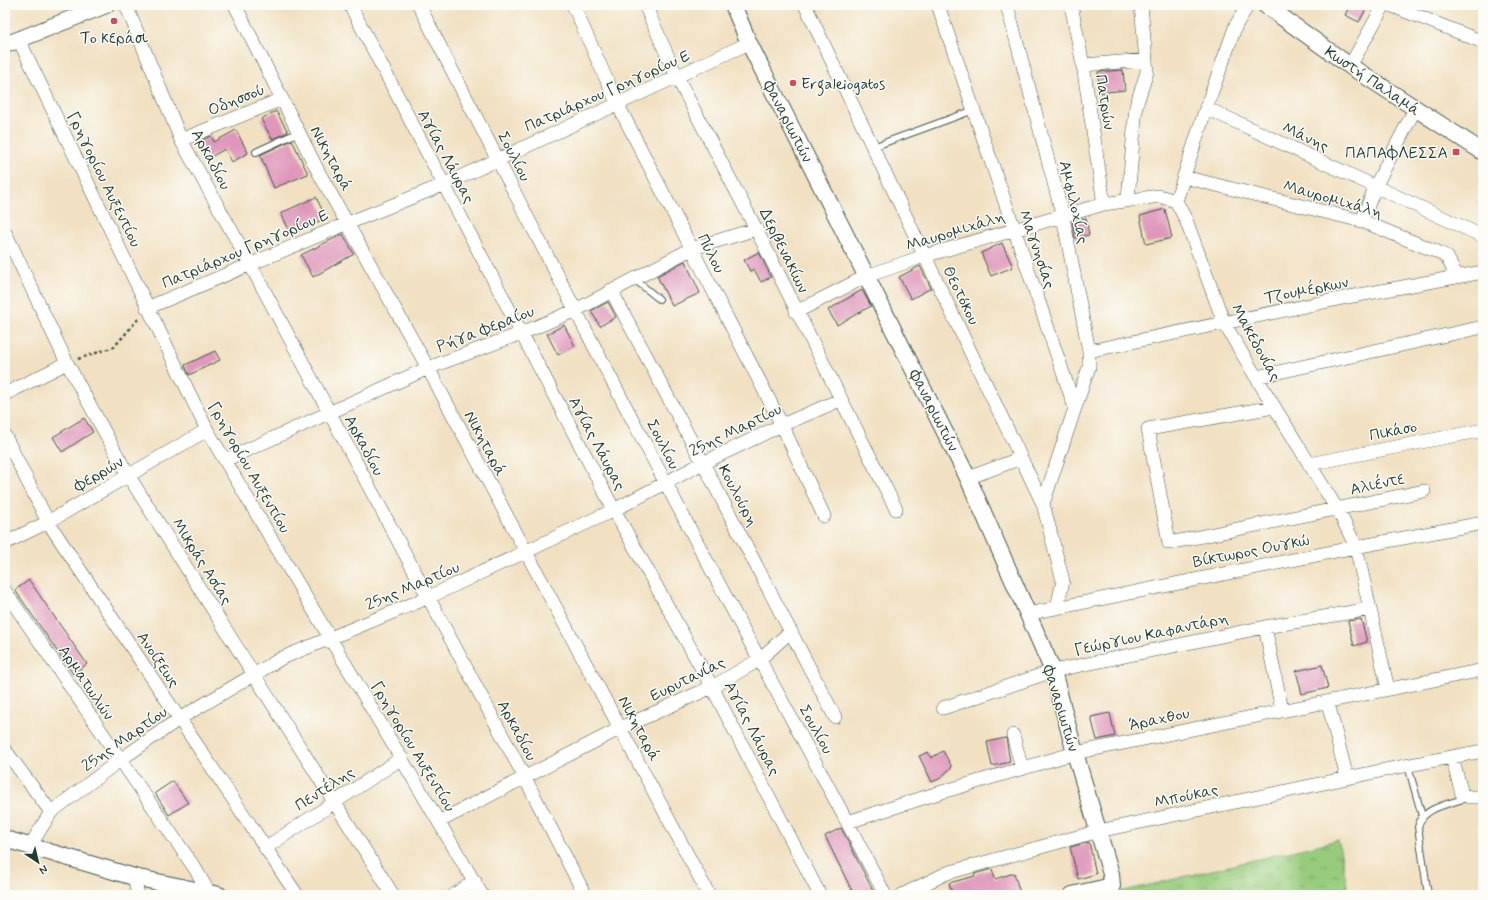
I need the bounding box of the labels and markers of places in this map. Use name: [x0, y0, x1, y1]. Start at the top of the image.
marker: Το κεράσι: [109, 16, 119, 26]
place label: Το κεράσι: [80, 28, 148, 49]
place label: Ergaleiogatos: [801, 74, 885, 96]
marker: Ergaleiogatos: [788, 78, 798, 88]
place label: ΠΑΠΑΦΛΕΣΣΑ: [1345, 143, 1448, 164]
marker: ΠΑΠΑΦΛΕΣΣΑ: [1451, 147, 1461, 157]

